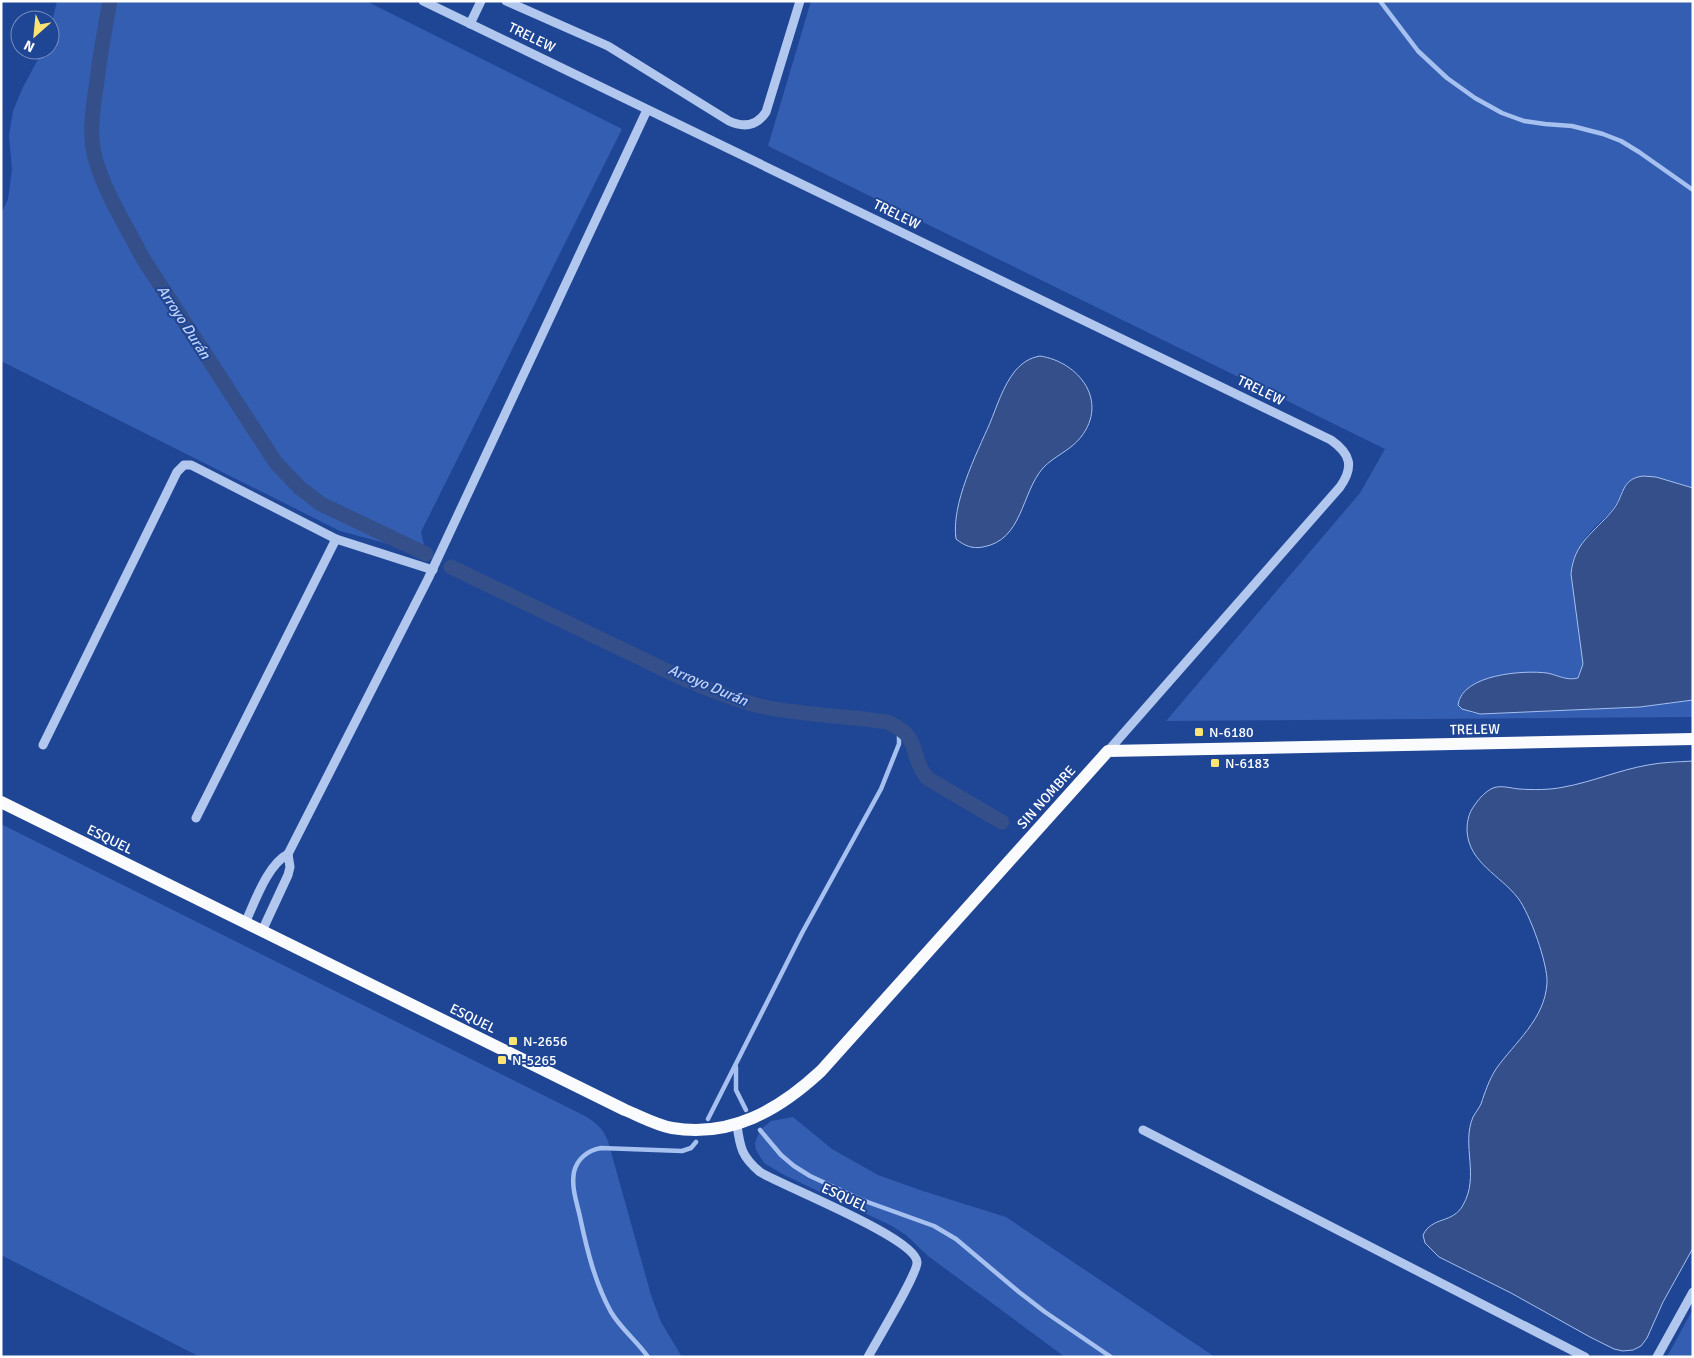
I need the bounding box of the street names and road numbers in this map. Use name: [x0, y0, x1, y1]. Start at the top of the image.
street label: TRELEW: [505, 19, 558, 56]
street label: TRELEW: [870, 196, 923, 233]
street label: TRELEW: [1234, 372, 1287, 409]
street label: TRELEW: [1450, 721, 1500, 738]
street label: SIN NOMBRE: [1014, 762, 1079, 832]
street label: ESQUEL: [84, 821, 136, 858]
street label: ESQUEL: [447, 1000, 499, 1037]
street label: ESQUEL: [819, 1179, 871, 1216]

